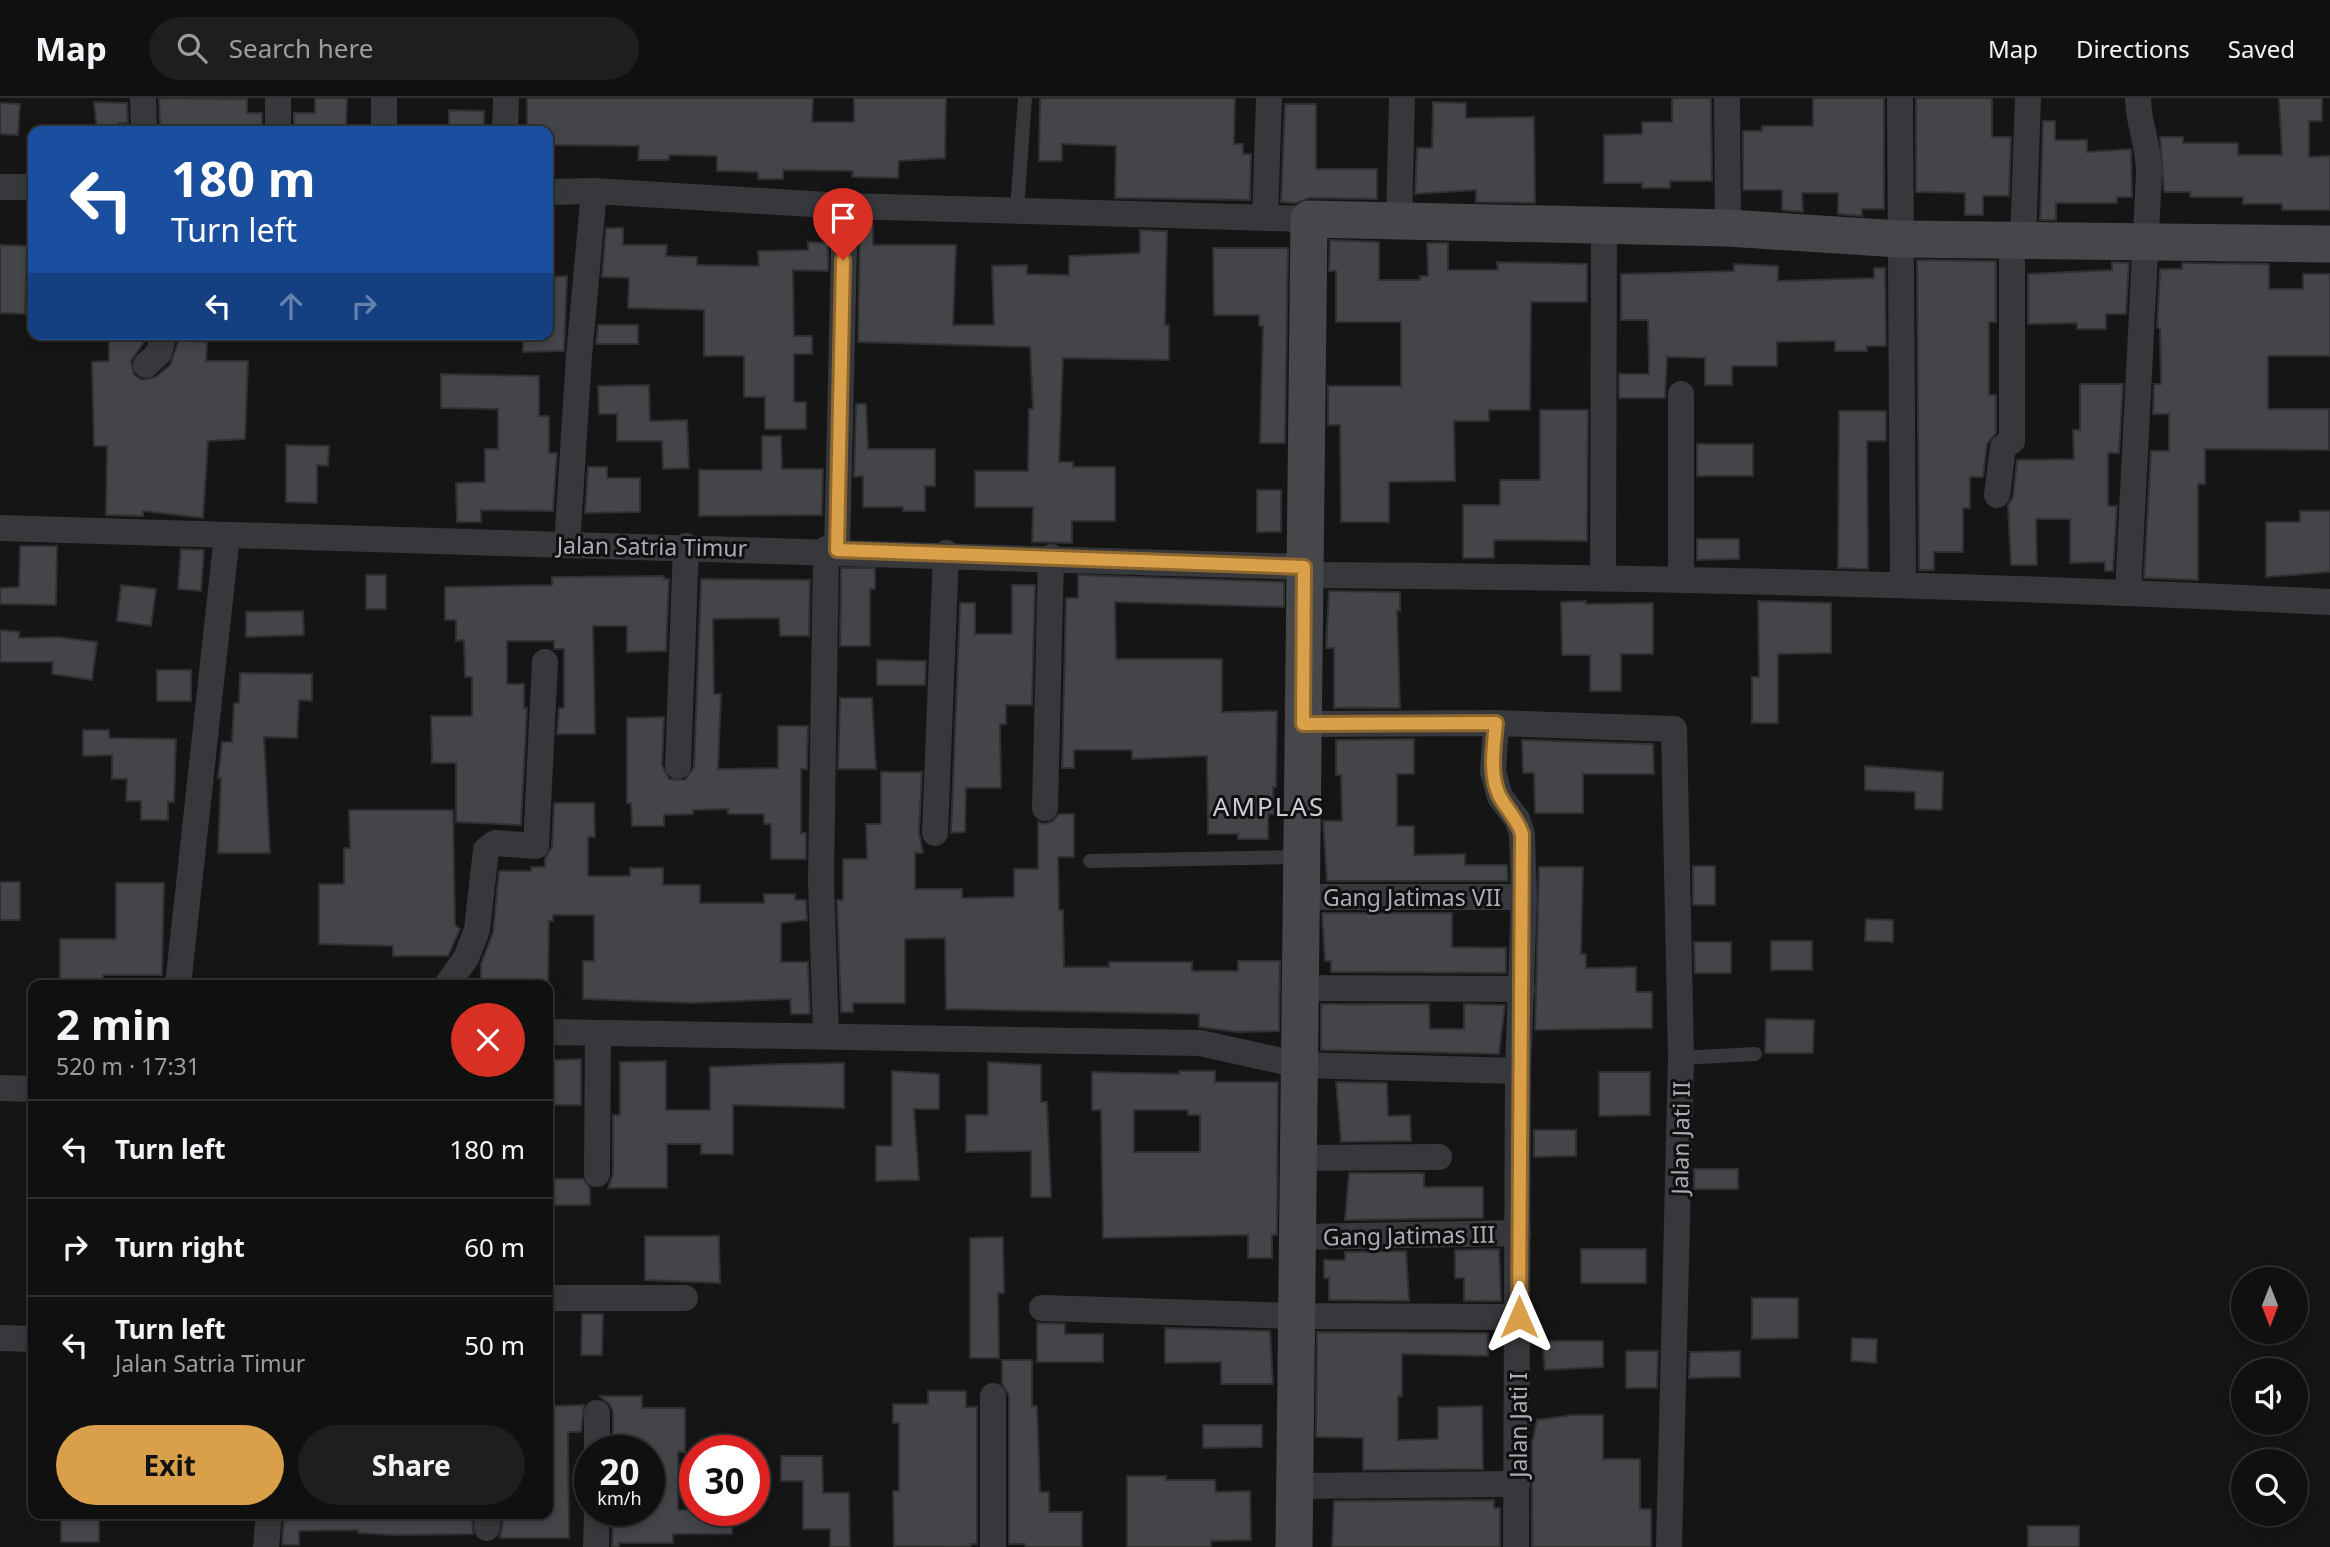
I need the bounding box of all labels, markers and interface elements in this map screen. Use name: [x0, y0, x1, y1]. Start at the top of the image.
search box: [149, 17, 639, 80]
text: Map: [35, 26, 107, 71]
icon: search: [173, 29, 211, 67]
text: Search here: [229, 30, 373, 66]
text: Map: [1988, 32, 2038, 65]
text: Directions: [2076, 32, 2190, 65]
text: Saved: [2228, 32, 2295, 65]
text: 180 m: [171, 145, 316, 211]
icon: left: [56, 154, 147, 245]
pin: [813, 188, 873, 260]
icon: arrive: [824, 199, 862, 237]
text: Turn left: [171, 208, 297, 251]
icon: left: [199, 287, 237, 325]
icon: ahead: [272, 287, 310, 325]
icon: right: [345, 287, 383, 325]
street label: Jalan Satria Timur: [555, 528, 748, 564]
district label: AMPLAS: [1213, 788, 1325, 824]
street label: Gang Jatimas VII: [1323, 881, 1501, 913]
text: 2 min: [56, 995, 172, 1052]
button: close: [451, 1003, 525, 1077]
text: 520 m · 17:31: [56, 1050, 200, 1082]
street label: Jalan Jati II: [1663, 1081, 1697, 1197]
icon: left: [56, 1130, 94, 1168]
text: Turn left: [115, 1131, 226, 1167]
text: 180 m: [449, 1131, 525, 1167]
street label: Gang Jatimas III: [1323, 1217, 1495, 1253]
icon: right: [56, 1228, 94, 1266]
text: Turn right: [115, 1229, 245, 1265]
text: 60 m: [464, 1229, 525, 1265]
north arrow: [2231, 1267, 2308, 1344]
map controls: [2231, 1267, 2308, 1526]
position arrow: [1482, 1280, 1556, 1354]
text: Turn left: [115, 1311, 226, 1347]
icon: left: [56, 1326, 94, 1364]
text: 50 m: [464, 1327, 525, 1363]
text: Jalan Satria Timur: [115, 1347, 305, 1379]
button: sound: [2231, 1358, 2308, 1435]
street label: Jalan Jati I: [1502, 1372, 1534, 1480]
button: Exit: [56, 1425, 284, 1505]
button: Share: [298, 1425, 525, 1505]
speed limit sign: 30: [679, 1435, 770, 1526]
text: 20: [599, 1448, 640, 1495]
button: search: [2231, 1449, 2308, 1526]
text: km/h: [597, 1486, 642, 1510]

